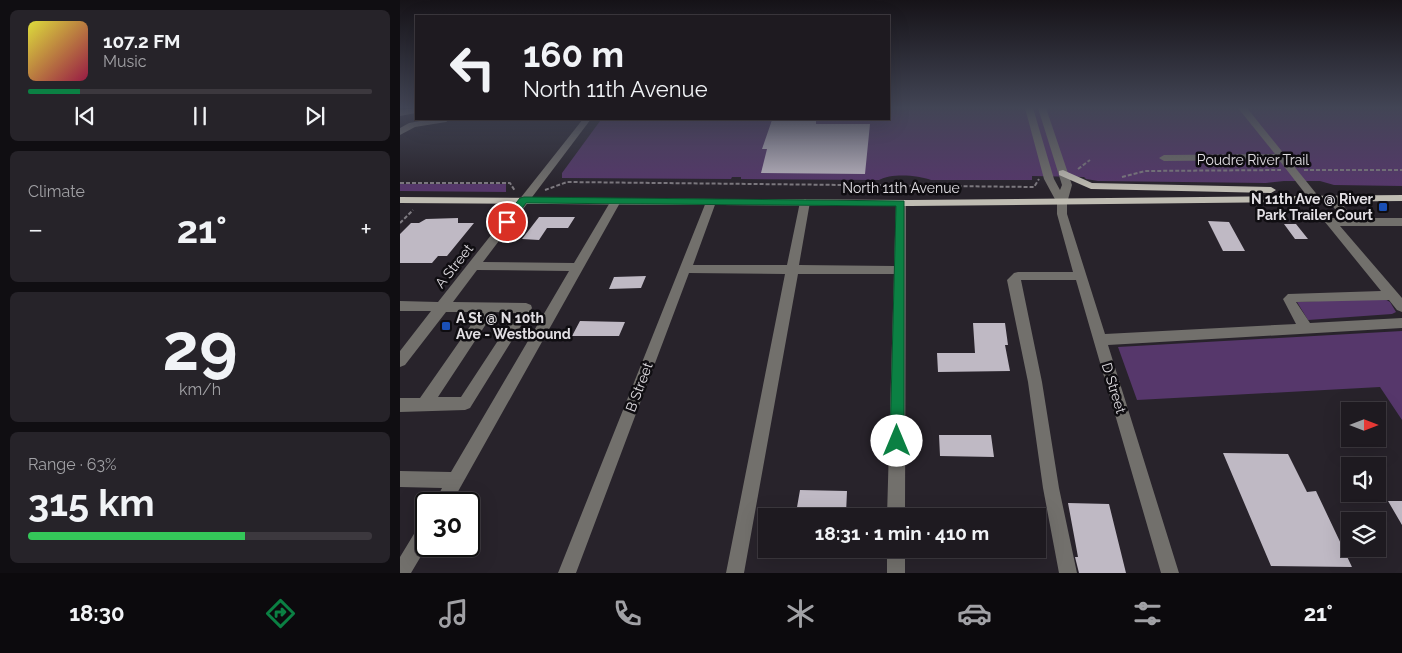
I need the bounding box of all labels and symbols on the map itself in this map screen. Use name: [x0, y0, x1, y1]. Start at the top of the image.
street label: Poudre River Trail: [1197, 152, 1309, 168]
street label: North 11th Avenue: [842, 180, 960, 196]
place label: N 11th Ave @ River Park Trailer Court: [1251, 191, 1374, 223]
pin: [486, 201, 528, 243]
marker: N 11th Ave @ River Park Trailer Court: [1377, 201, 1389, 213]
street label: A Street: [432, 241, 476, 291]
place label: A St @ N 10th Ave - Westbound: [456, 310, 571, 342]
marker: A St @ N 10th Ave - Westbound: [440, 320, 452, 332]
street label: B Street: [622, 360, 656, 414]
street label: D Street: [1099, 361, 1129, 416]
north arrow: [1341, 402, 1386, 448]
position arrow: [870, 414, 922, 466]
speed limit sign: 30: [415, 492, 480, 557]

